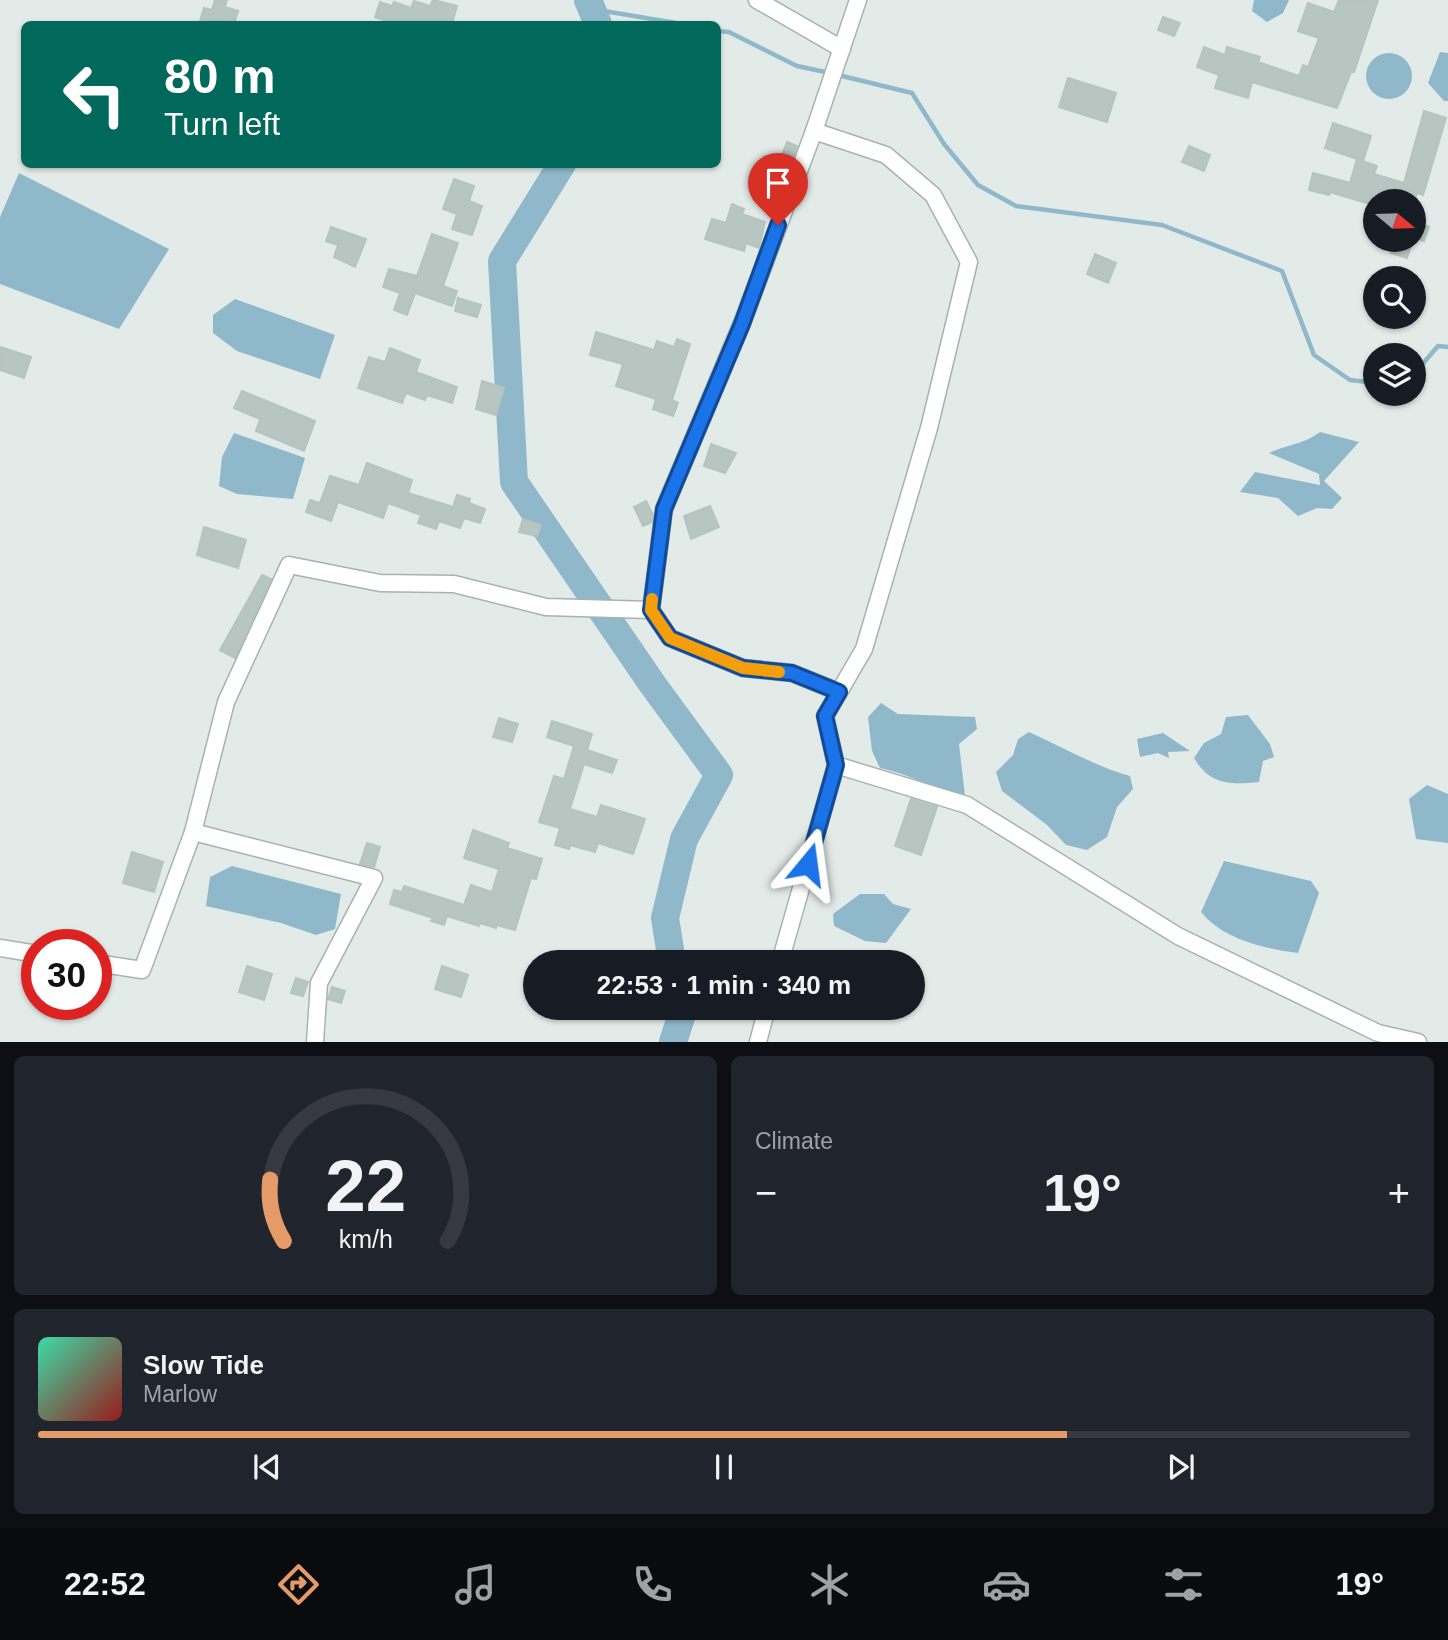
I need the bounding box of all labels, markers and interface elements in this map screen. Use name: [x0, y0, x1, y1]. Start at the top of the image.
icon: left: [49, 49, 140, 140]
text: 80 m: [164, 49, 276, 103]
text: Turn left: [164, 106, 280, 142]
pin: [748, 153, 808, 225]
icon: arrive: [759, 164, 797, 202]
north arrow: [1363, 189, 1426, 252]
map controls: [1363, 189, 1426, 406]
button: search: [1363, 266, 1426, 329]
button: layers: [1363, 343, 1426, 406]
position arrow: [771, 827, 845, 901]
speed limit sign: 30: [21, 929, 112, 1020]
text: 22:53 · 1 min · 340 m: [597, 970, 851, 1000]
text: Climate: [755, 1128, 833, 1154]
text: 22: [325, 1146, 406, 1227]
text: 19°: [1043, 1164, 1122, 1222]
text: −: [755, 1172, 777, 1214]
text: +: [1388, 1172, 1410, 1214]
text: km/h: [338, 1225, 393, 1253]
text: Slow Tide: [143, 1350, 264, 1380]
text: Marlow: [143, 1381, 217, 1407]
icon: previous: [248, 1448, 286, 1486]
icon: pause: [705, 1448, 743, 1486]
icon: next: [1162, 1448, 1200, 1486]
icon: directions: [274, 1560, 323, 1609]
icon: music: [451, 1560, 500, 1609]
icon: phone: [628, 1560, 677, 1609]
icon: climate: [805, 1560, 854, 1609]
icon: car: [982, 1560, 1031, 1609]
icon: filters: [1159, 1560, 1208, 1609]
text: 22:52: [64, 1566, 146, 1602]
text: 19°: [1336, 1566, 1384, 1602]

